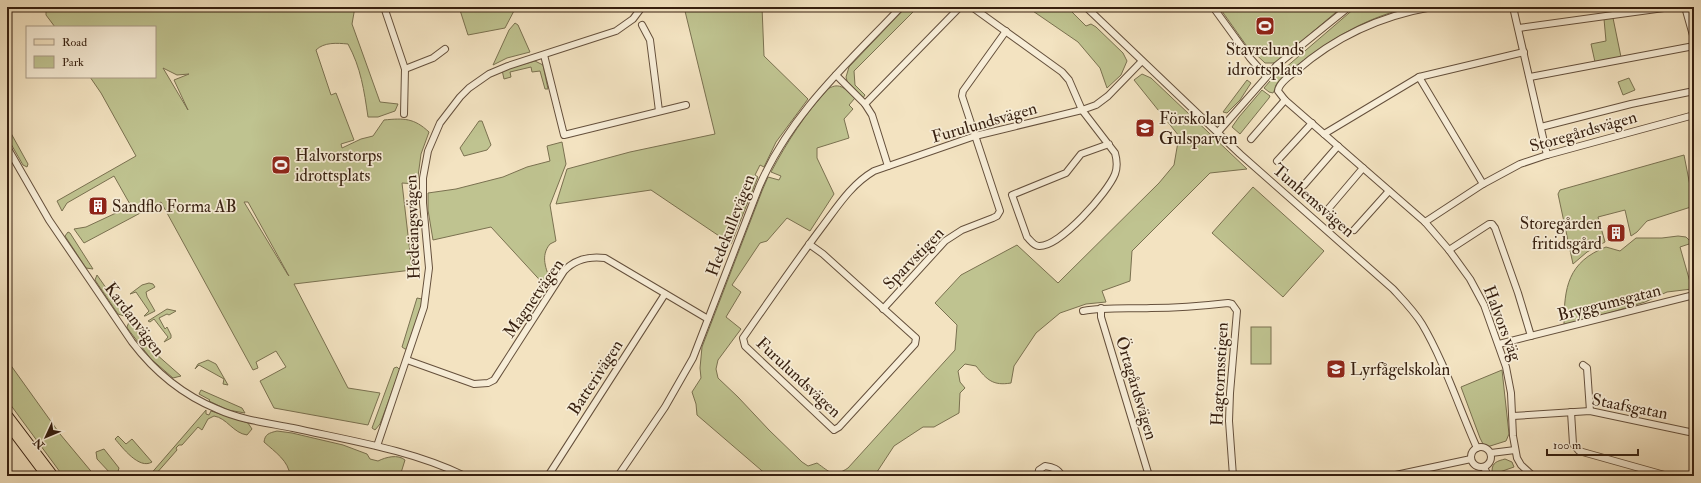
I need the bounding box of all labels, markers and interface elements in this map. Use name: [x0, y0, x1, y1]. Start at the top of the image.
sports icon: Stavrelunds idrottsplats: [1254, 15, 1276, 37]
legend: [26, 26, 156, 78]
text: Road: [62, 35, 87, 50]
place label: Stavrelunds idrottsplats: [1226, 39, 1304, 81]
text: Park: [62, 55, 84, 70]
street label: Furulundsvägen: [929, 97, 1039, 148]
street label: Storegårdsvägen: [1527, 106, 1639, 157]
place label: Förskolan Gulsparven: [1159, 108, 1238, 150]
school or university icon: Förskolan Gulsparven: [1134, 117, 1156, 139]
place label: Halvorstorps idrottsplats: [295, 145, 382, 187]
sports icon: Halvorstorps idrottsplats: [270, 154, 292, 176]
street label: Tunhemsvägen: [1268, 159, 1359, 242]
street label: Hedekullevägen: [701, 171, 760, 279]
street label: Hedeängsvägen: [400, 174, 425, 280]
building icon: Sandflo Forma AB: [87, 195, 109, 217]
place label: Sandflo Forma AB: [112, 196, 237, 217]
place label: Storegården fritidsgård: [1520, 213, 1603, 254]
street label: Sparvstigen: [878, 222, 949, 295]
building icon: Storegården fritidsgård: [1605, 222, 1627, 244]
street label: Magnetvägen: [499, 255, 568, 342]
street label: Kardanvägen: [100, 278, 169, 361]
street label: Bryggumsgatan: [1555, 279, 1664, 326]
street label: Halvors väg: [1479, 283, 1527, 364]
street label: Hagtornsstigen: [1206, 321, 1233, 426]
street label: Furulundsvägen: [752, 333, 846, 422]
street label: Örtagårdsvägen: [1111, 334, 1163, 443]
street label: Batterivägen: [563, 335, 628, 419]
school or university icon: Lyrfågelskolan: [1325, 358, 1347, 380]
place label: Lyrfågelskolan: [1350, 359, 1450, 381]
street label: Staafsgatan: [1590, 389, 1670, 424]
north arrow: [26, 417, 66, 457]
scale bar: [1547, 431, 1638, 457]
text: N: [30, 435, 48, 452]
text: 100 m: [1553, 438, 1582, 453]

